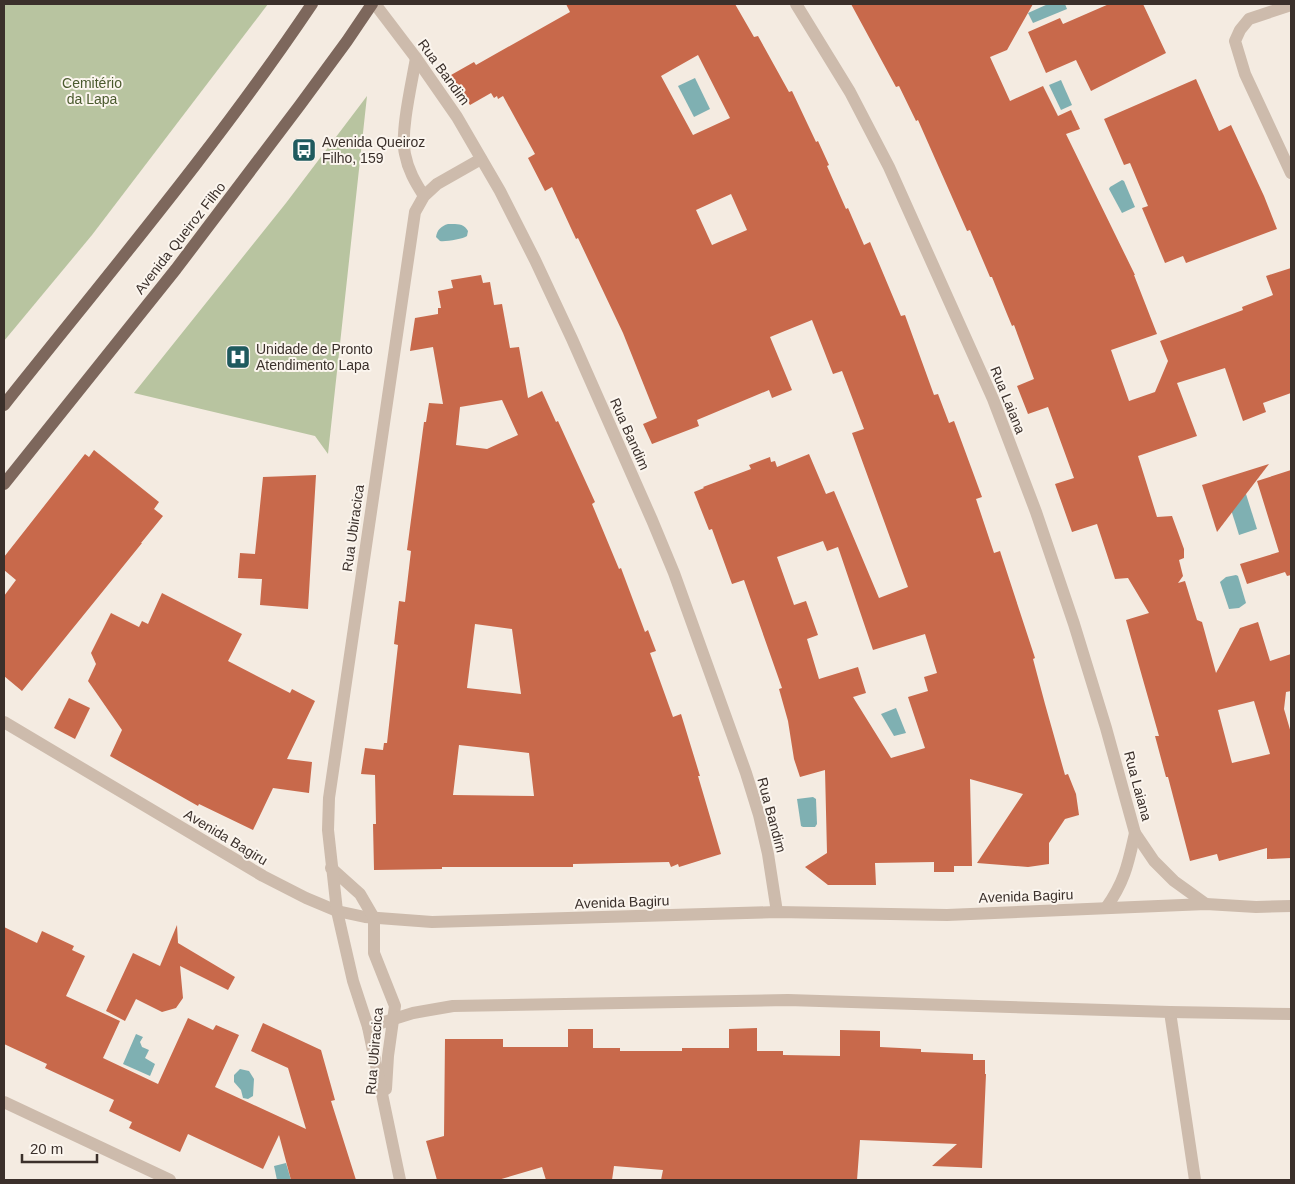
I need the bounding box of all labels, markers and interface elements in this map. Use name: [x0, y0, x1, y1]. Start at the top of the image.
street label: Rua Bandim: [415, 36, 473, 108]
park label: Cemitério da Lapa: [62, 75, 122, 107]
place label: Avenida Queiroz Filho, 159: [322, 134, 425, 166]
bus stop icon: Avenida Queiroz Filho, 159: [291, 137, 317, 163]
street label: Avenida Queiroz Filho: [131, 179, 229, 297]
place label: Unidade de Pronto Atendimento Lapa: [256, 341, 373, 373]
hospital icon: Unidade de Pronto Atendimento Lapa: [225, 344, 251, 370]
street label: Rua Laiana: [987, 364, 1029, 436]
street label: Rua Bandim: [607, 396, 653, 472]
street label: Rua Ubiracica: [339, 483, 367, 573]
street label: Rua Laiana: [1121, 749, 1155, 823]
street label: Rua Bandim: [754, 776, 790, 854]
street label: Avenida Bagiru: [181, 806, 271, 868]
street label: Avenida Bagiru: [978, 886, 1074, 906]
street label: Avenida Bagiru: [574, 892, 670, 912]
street label: Rua Ubiracica: [362, 1006, 386, 1095]
scale bar: [22, 1132, 98, 1164]
text: 20 m: [30, 1140, 63, 1157]

